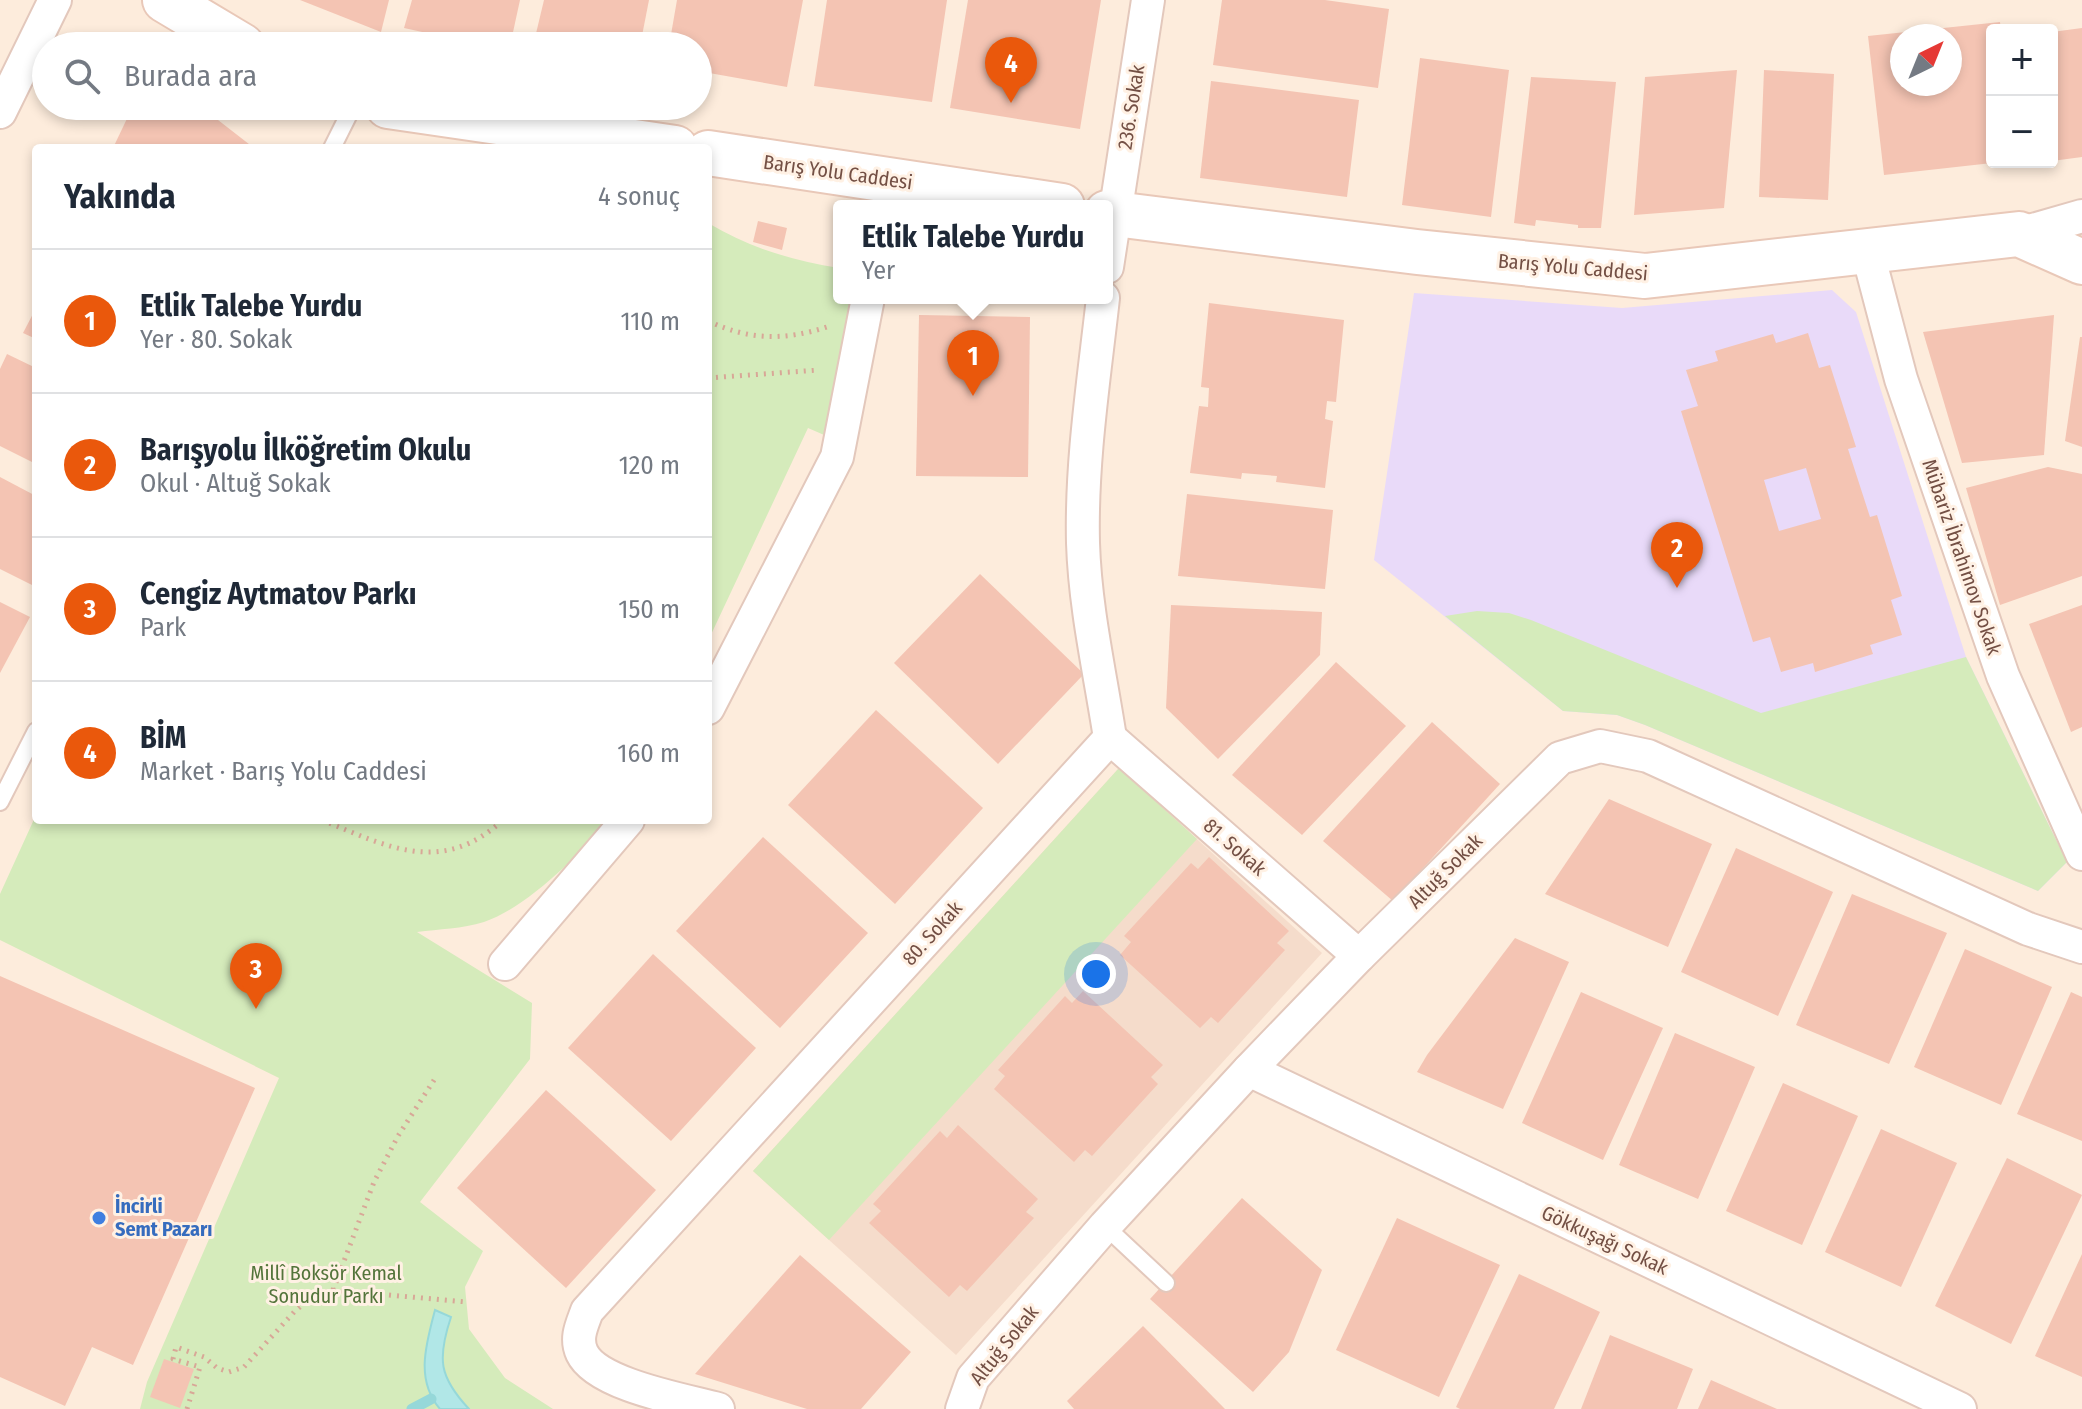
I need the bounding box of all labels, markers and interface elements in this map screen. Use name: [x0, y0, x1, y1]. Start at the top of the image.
north arrow: [1890, 24, 1962, 96]
map controls: [1986, 24, 2058, 168]
button: +: [1986, 24, 2058, 96]
search box: [32, 32, 712, 120]
pin: 4: [985, 37, 1037, 103]
icon: search: [60, 54, 104, 98]
text: Burada ara: [124, 58, 257, 94]
street label: 236. Sokak: [1112, 62, 1150, 151]
button: −: [1986, 96, 2058, 168]
street label: Barış Yolu Caddesi: [762, 150, 914, 195]
text: Yakında: [64, 176, 176, 217]
text: 4 sonuç: [598, 181, 680, 212]
popup: [833, 200, 1113, 304]
text: Etlik Talebe Yurdu: [862, 219, 1084, 255]
street label: Barış Yolu Caddesi: [1497, 248, 1649, 287]
text: Yer: [862, 255, 895, 286]
text: Etlik Talebe Yurdu: [140, 288, 362, 324]
text: 1: [85, 306, 96, 337]
text: 110 m: [620, 306, 680, 337]
text: Yer · 80. Sokak: [140, 324, 292, 355]
pin: 1: [947, 330, 999, 396]
text: Barışyolu İlköğretim Okulu: [140, 432, 471, 468]
text: 2: [84, 450, 96, 481]
text: 120 m: [619, 450, 680, 481]
street label: Mübariz İbrahimov Sokak: [1917, 456, 2007, 659]
text: Okul · Altuğ Sokak: [140, 468, 331, 499]
pin: 2: [1651, 522, 1703, 588]
text: Cengiz Aytmatov Parkı: [140, 576, 416, 612]
text: 3: [84, 594, 96, 625]
text: 150 m: [618, 594, 680, 625]
text: Park: [140, 612, 186, 643]
text: BİM: [140, 720, 186, 756]
text: 4: [83, 738, 97, 769]
text: 160 m: [617, 738, 680, 769]
text: Market · Barış Yolu Caddesi: [140, 756, 427, 787]
street label: 81. Sokak: [1199, 813, 1272, 881]
street label: Altuğ Sokak: [1403, 828, 1488, 913]
street label: 80. Sokak: [897, 896, 967, 970]
pin: 3: [230, 943, 282, 1009]
your location: [1076, 954, 1116, 994]
place label: İncirli Semt Pazarı: [115, 1194, 212, 1241]
street label: Gökkuşağı Sokak: [1538, 1200, 1673, 1281]
marker: İncirli Semt Pazarı: [90, 1209, 108, 1227]
park label: Millî Boksör Kemal Sonudur Parkı: [250, 1261, 402, 1308]
street label: Altuğ Sokak: [965, 1300, 1044, 1390]

